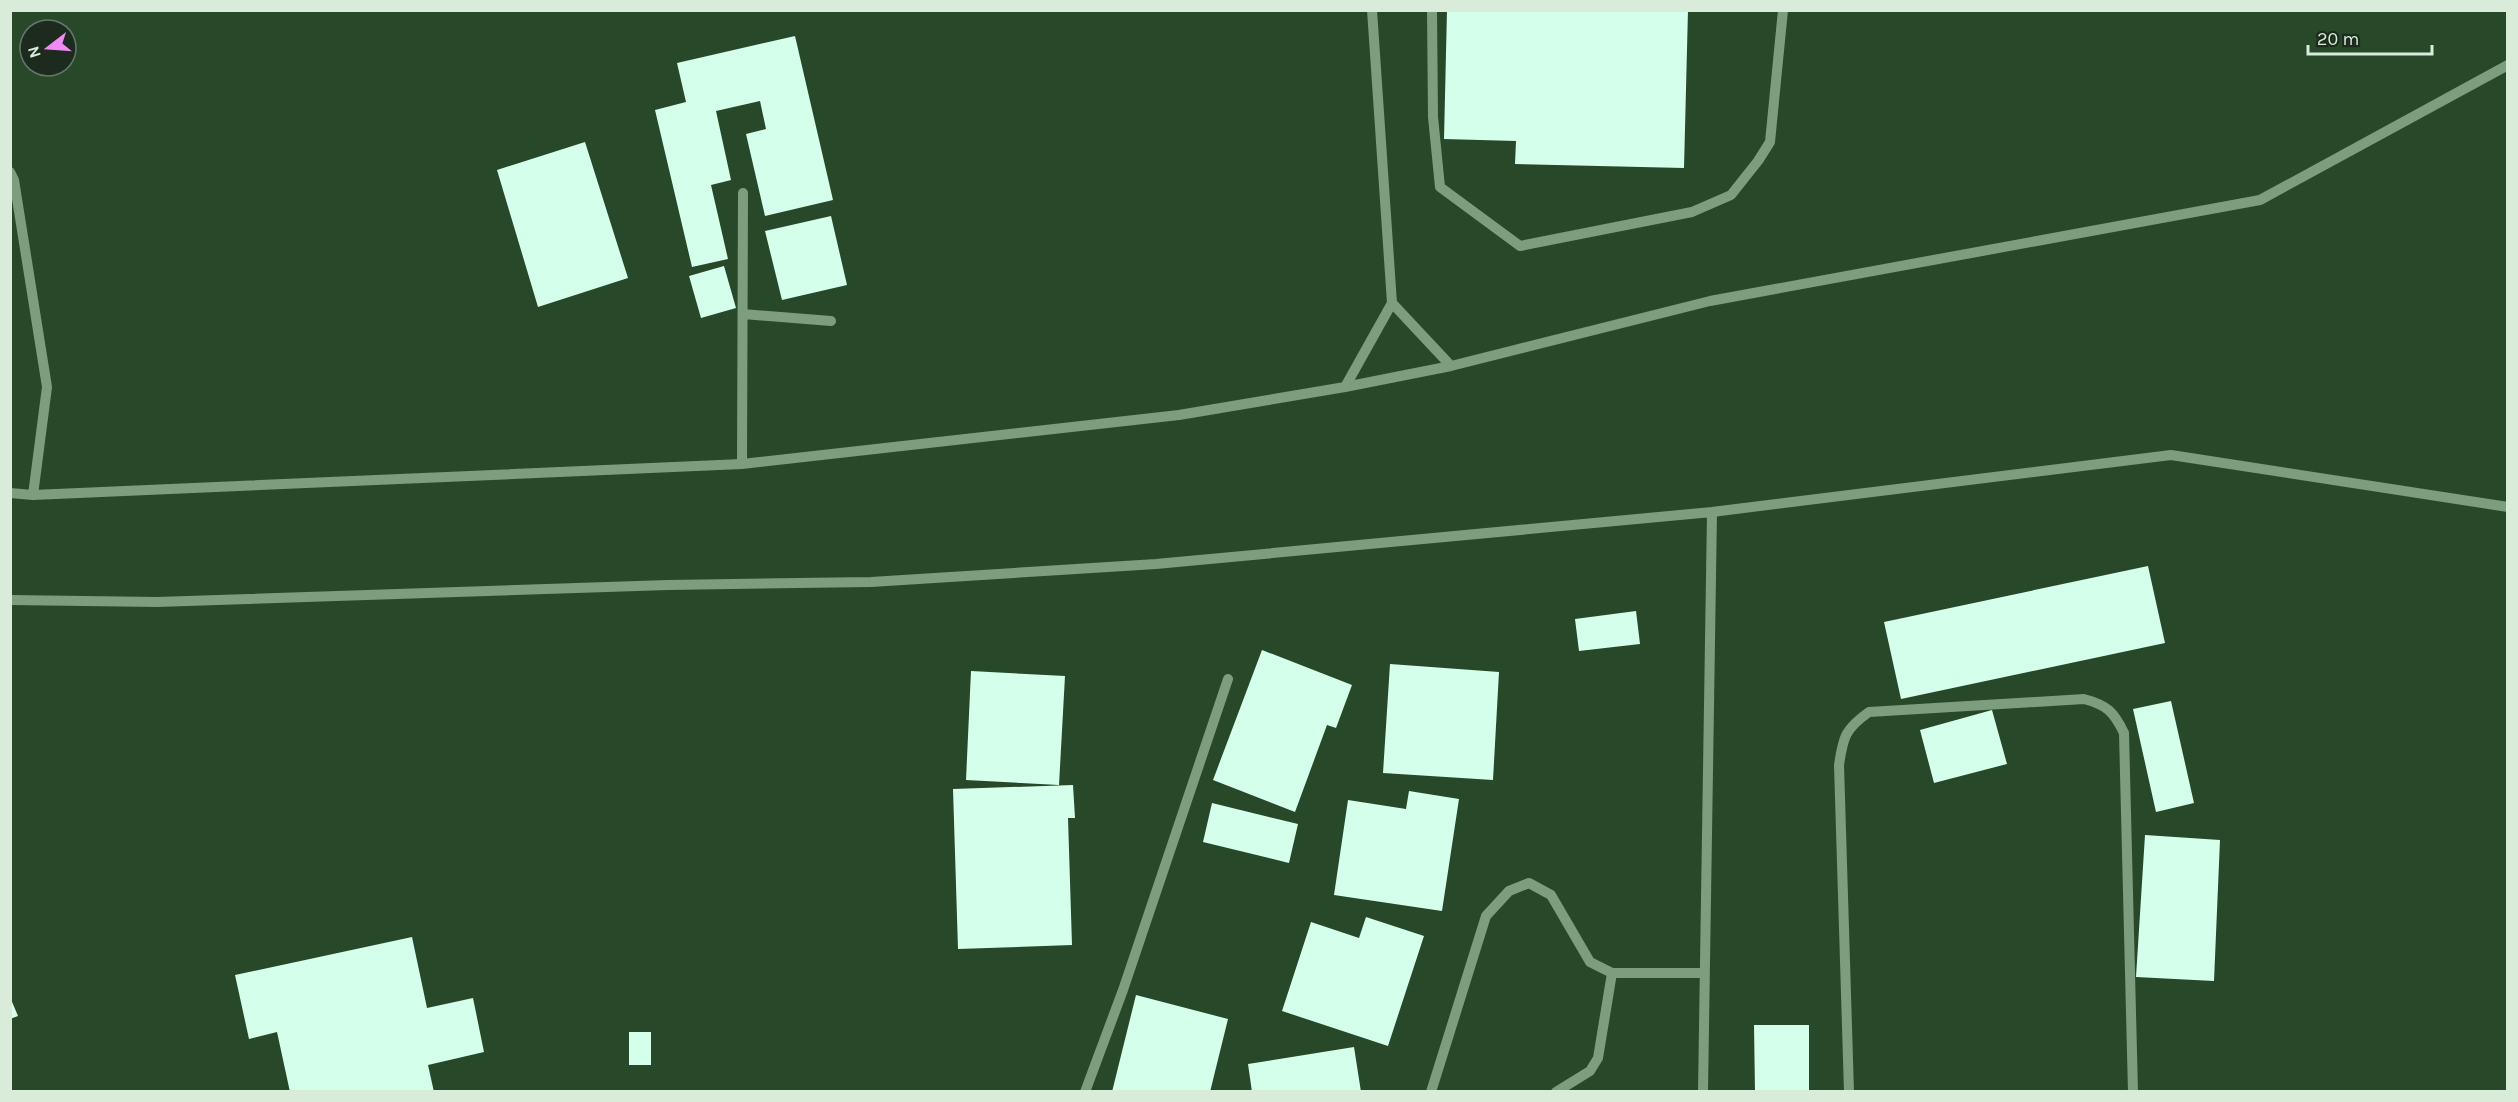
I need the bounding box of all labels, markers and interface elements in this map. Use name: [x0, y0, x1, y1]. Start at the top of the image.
north arrow: [18, 18, 78, 78]
scale bar: [2308, 18, 2432, 56]
text: 20 m: [2317, 28, 2359, 50]
text: N: [23, 44, 45, 61]

